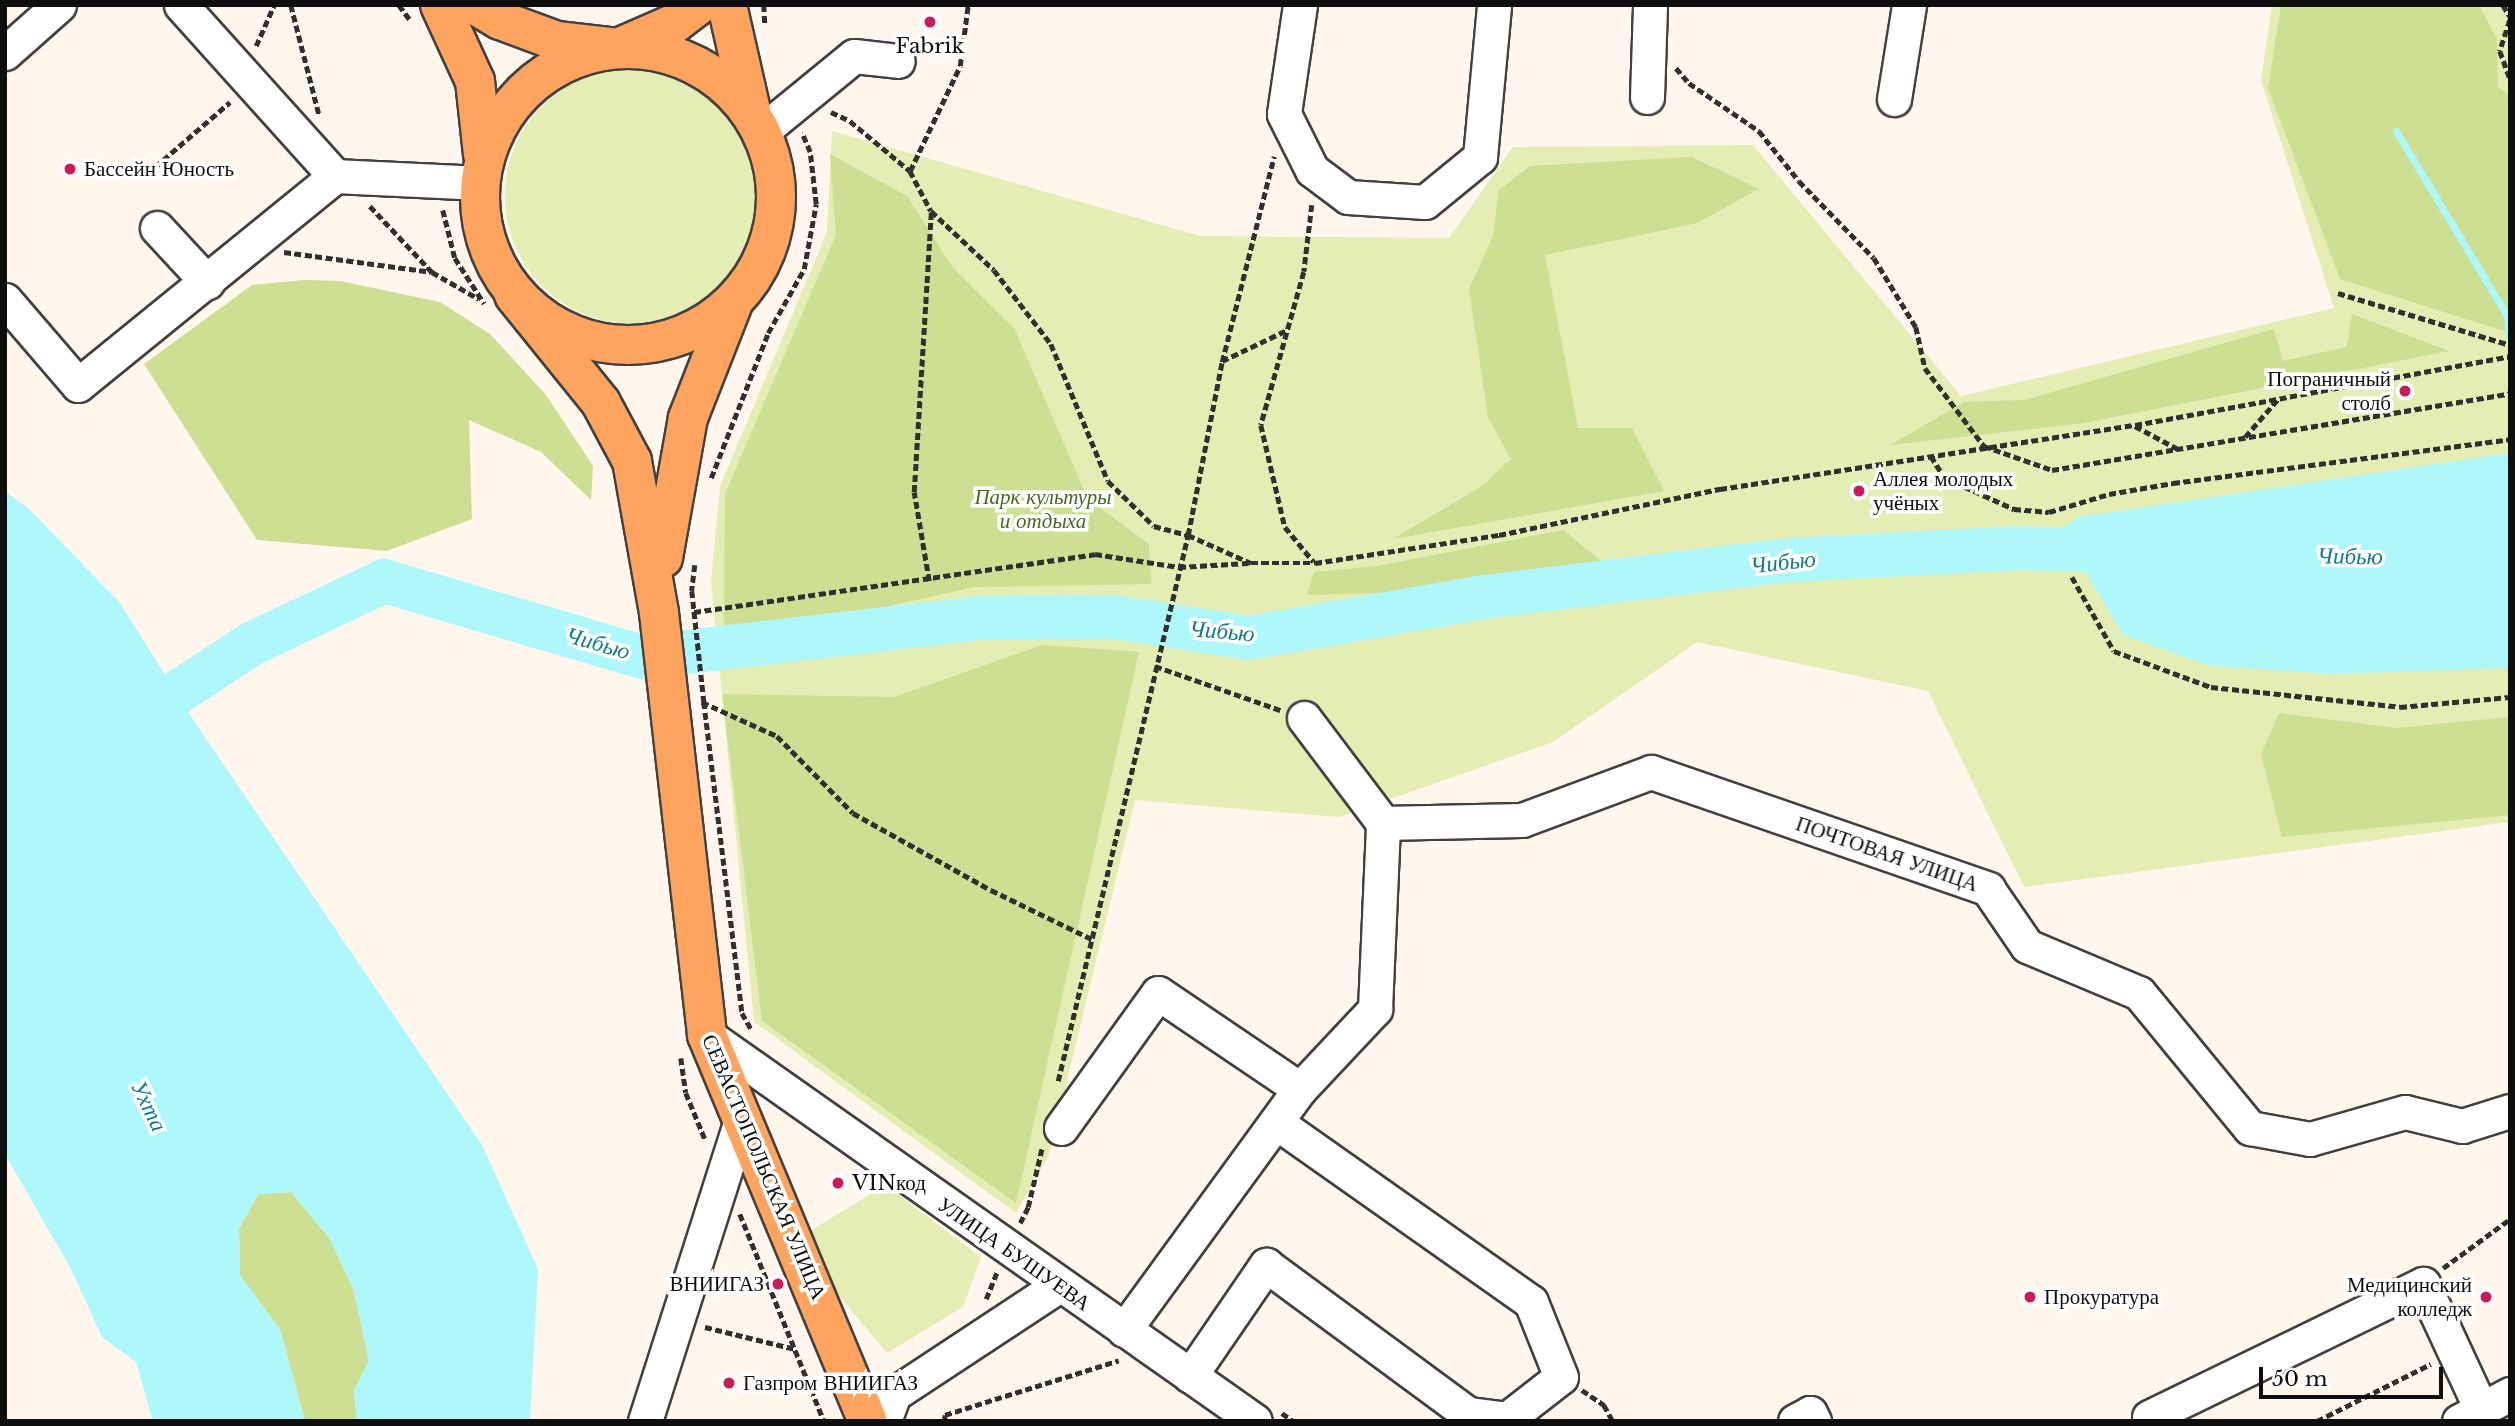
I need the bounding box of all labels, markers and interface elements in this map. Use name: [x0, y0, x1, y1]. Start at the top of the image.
marker: Fabrik: [922, 14, 938, 30]
place label: Fabrik: [896, 33, 964, 59]
place label: Бассейн Юность: [84, 156, 234, 182]
marker: Бассейн Юность: [62, 161, 78, 177]
place label: Пограничный столб: [2267, 366, 2391, 416]
marker: Пограничный столб: [2397, 383, 2413, 399]
place label: Аллея молодых учёных: [1873, 466, 2013, 516]
marker: Аллея молодых учёных: [1851, 483, 1867, 499]
park label: Парк культуры и отдыха: [974, 484, 1112, 534]
water label: Чибью: [2317, 542, 2383, 570]
water label: Чибью: [1749, 545, 1817, 579]
water label: Чибью: [1188, 614, 1256, 648]
water label: Чибью: [563, 621, 633, 665]
street label: ПОЧТОВАЯ УЛИЦА: [1792, 811, 1982, 897]
street label: СЕВАСТОПОЛЬСКАЯ УЛИЦА: [697, 1031, 831, 1303]
water label: Ухта: [125, 1076, 173, 1136]
place label: VINкод: [852, 1170, 926, 1196]
marker: VINкод: [830, 1175, 846, 1191]
street label: УЛИЦА БУШУЕВА: [933, 1192, 1095, 1316]
place label: ВНИИГАЗ: [669, 1271, 764, 1297]
place label: Медицинский колледж: [2347, 1272, 2472, 1322]
marker: ВНИИГАЗ: [770, 1276, 786, 1292]
place label: Прокуратура: [2044, 1284, 2159, 1310]
marker: Прокуратура: [2022, 1289, 2038, 1305]
marker: Медицинский колледж: [2478, 1289, 2494, 1305]
scale bar: [2263, 1352, 2447, 1396]
text: 50 m: [2272, 1366, 2327, 1392]
place label: Газпром ВНИИГАЗ: [743, 1370, 918, 1396]
marker: Газпром ВНИИГАЗ: [721, 1375, 737, 1391]

